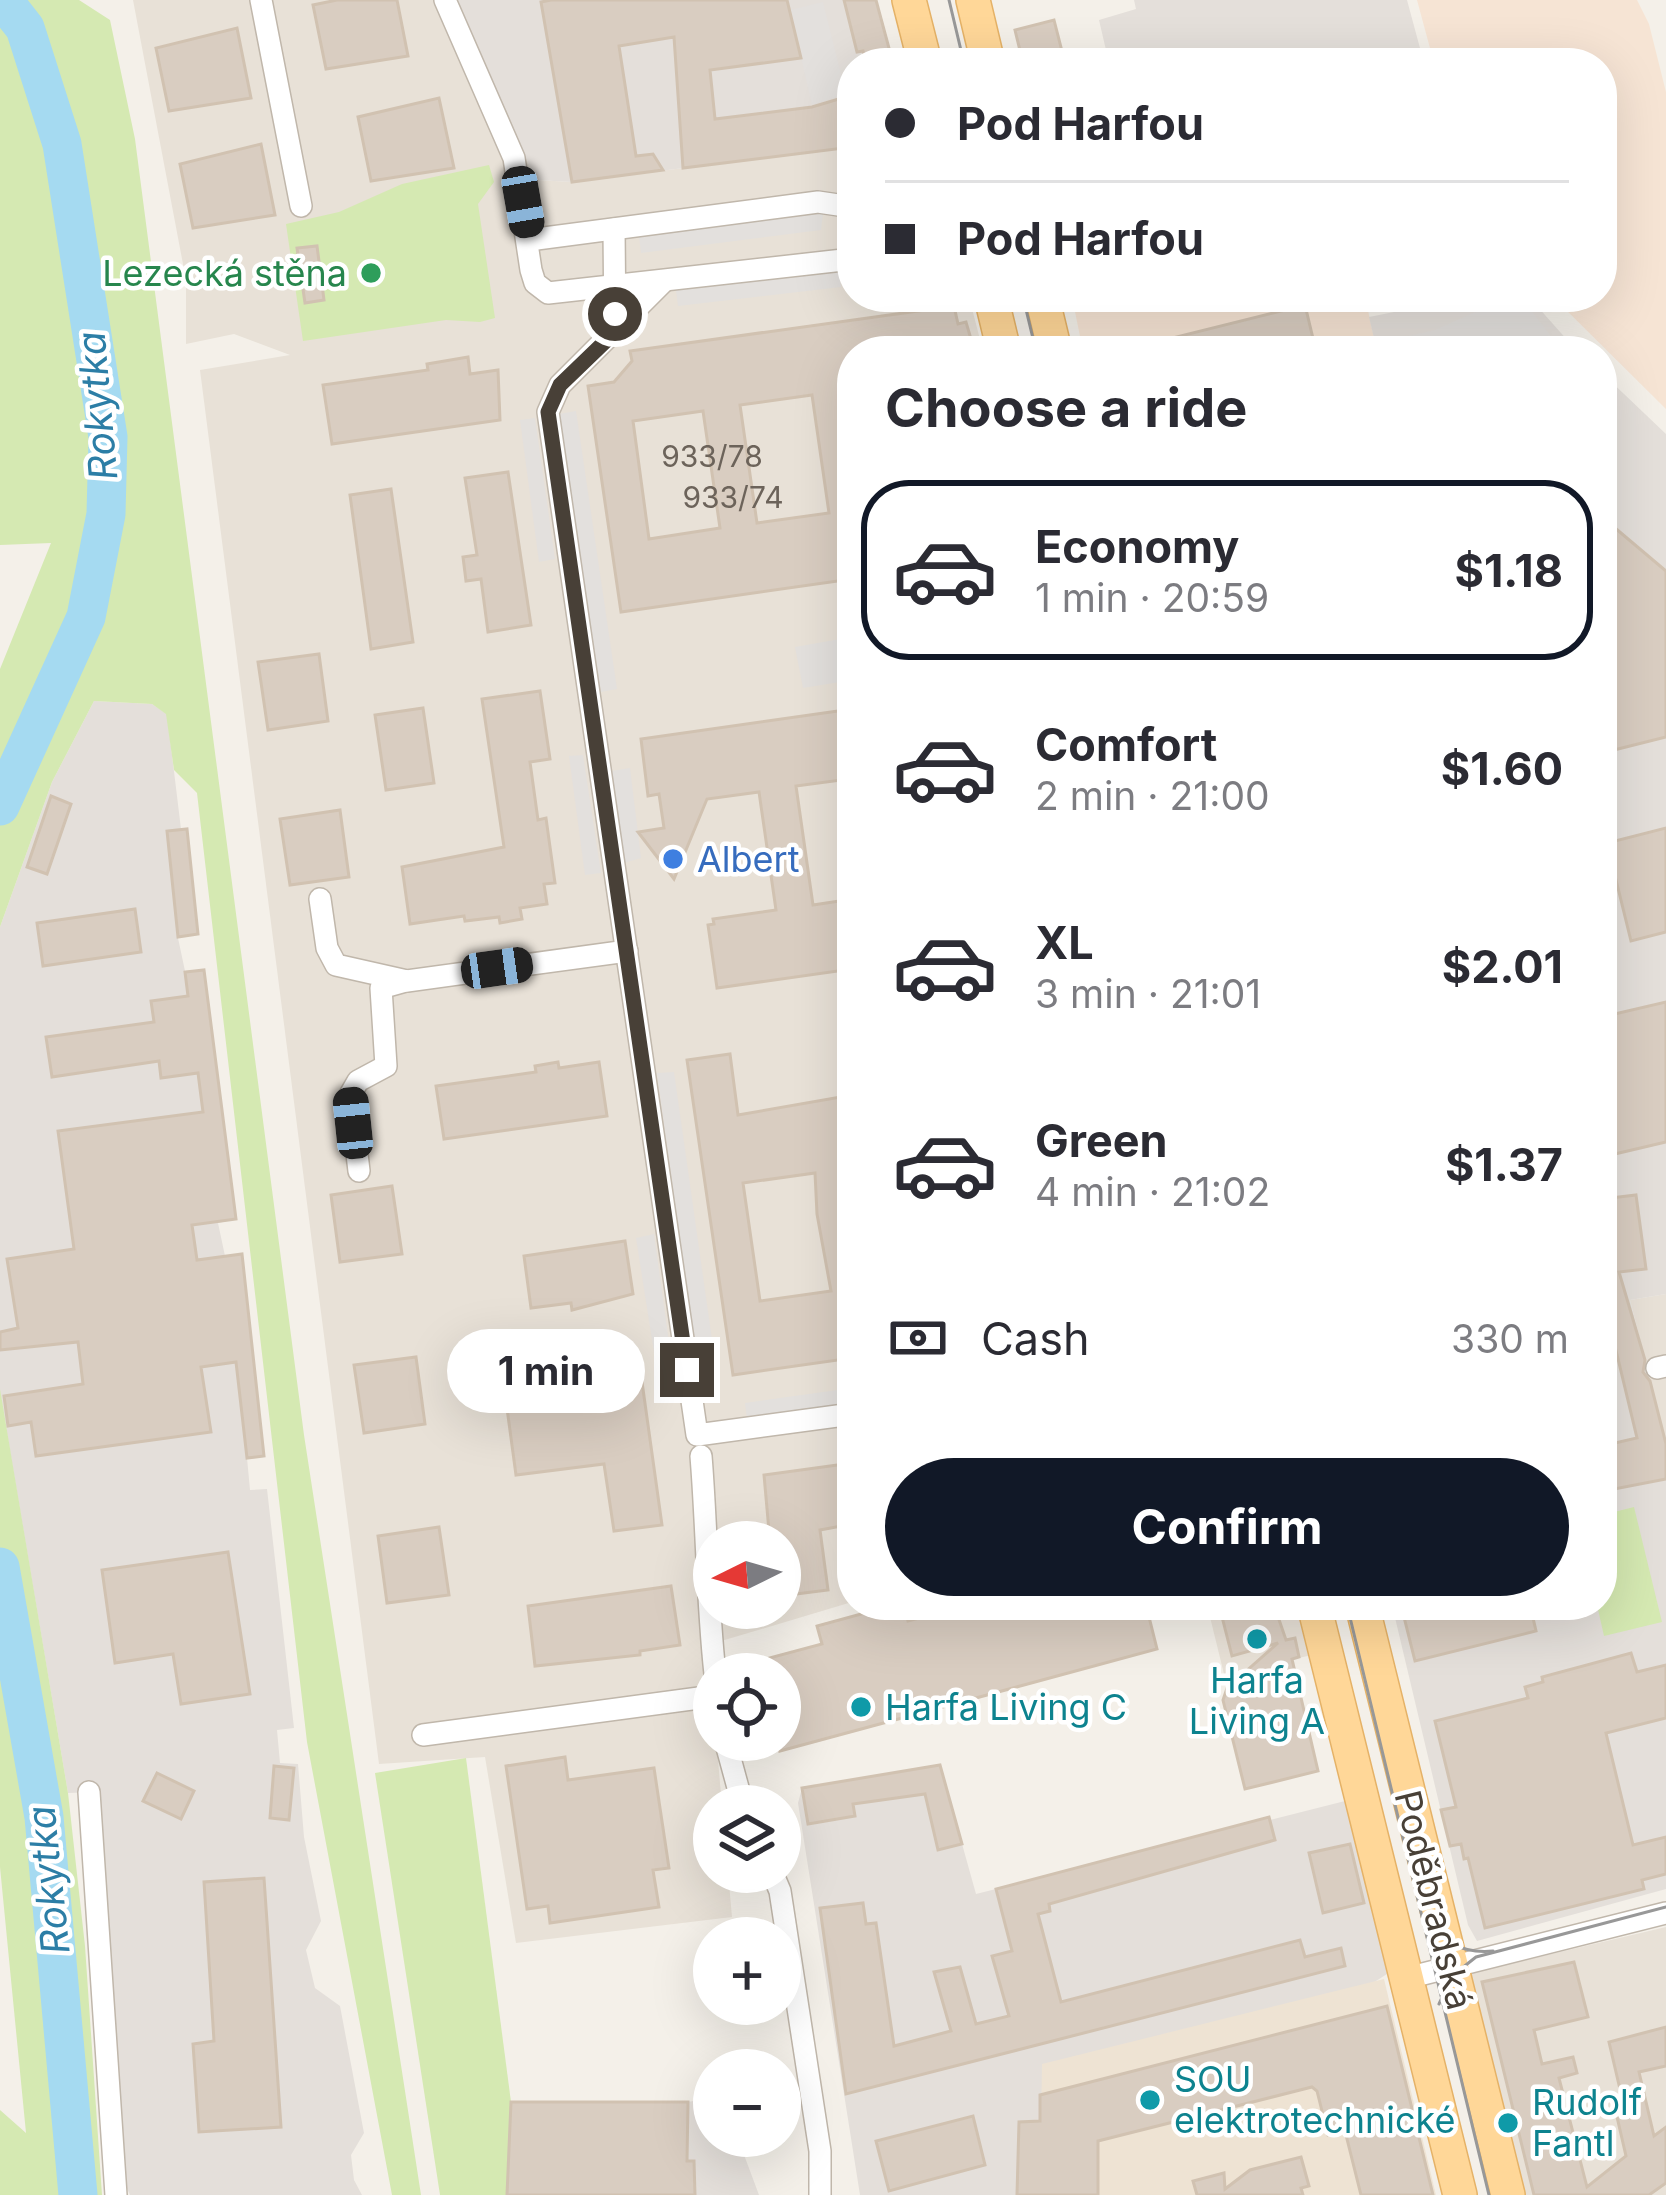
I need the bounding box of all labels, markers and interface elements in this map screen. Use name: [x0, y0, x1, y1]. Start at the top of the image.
text: Pod Harfou: [957, 96, 1204, 151]
car: [499, 163, 547, 241]
text: Pod Harfou: [957, 211, 1204, 266]
place label: Lezecká stěna: [102, 251, 347, 295]
marker: Lezecká stěna: [358, 260, 384, 286]
route start: [588, 287, 642, 341]
water label: Rokytka: [67, 330, 126, 482]
text: Choose a ride: [885, 375, 1247, 440]
house number: 933/78: [661, 438, 763, 474]
house number: 933/74: [682, 479, 784, 515]
icon: car: [891, 516, 999, 624]
text: Economy: [1035, 519, 1239, 574]
text: $1.18: [1454, 543, 1563, 598]
text: 1 min · 20:59: [1035, 574, 1269, 621]
icon: car: [891, 714, 999, 822]
text: Comfort: [1035, 717, 1217, 772]
text: $1.60: [1441, 741, 1563, 796]
text: 2 min · 21:00: [1035, 772, 1270, 819]
place label: Albert: [697, 837, 800, 881]
marker: Albert: [660, 846, 686, 872]
icon: car: [891, 912, 999, 1020]
text: XL: [1035, 915, 1094, 970]
text: $2.01: [1442, 939, 1563, 994]
car: [459, 945, 535, 991]
text: 3 min · 21:01: [1035, 970, 1261, 1017]
car: [331, 1085, 375, 1161]
icon: car: [891, 1110, 999, 1218]
text: Green: [1035, 1113, 1168, 1168]
text: $1.37: [1445, 1137, 1563, 1192]
text: 4 min · 21:02: [1035, 1168, 1270, 1215]
icon: cash: [885, 1305, 951, 1371]
text: Cash: [981, 1311, 1090, 1366]
text: 330 m: [1451, 1315, 1569, 1362]
callout: 1 min: [447, 1328, 645, 1412]
route end: [660, 1343, 714, 1397]
text: 1 min: [498, 1347, 594, 1394]
button: Confirm: [885, 1458, 1569, 1596]
north arrow: [693, 1521, 801, 1629]
map controls: [693, 1521, 801, 2157]
marker: Harfa Living A: [1244, 1626, 1270, 1652]
button: locate: [693, 1653, 801, 1761]
place label: Harfa Living A: [1189, 1658, 1325, 1743]
place label: Harfa Living C: [885, 1685, 1127, 1729]
marker: Harfa Living C: [848, 1694, 874, 1720]
button: layers: [693, 1785, 801, 1893]
street label: Poděbradská: [1386, 1786, 1482, 2014]
water label: Rokytka: [16, 1803, 79, 1957]
button: +: [693, 1917, 801, 2025]
button: −: [693, 2049, 801, 2157]
place label: SOU elektrotechnické: [1174, 2057, 1456, 2142]
place label: Rudolf Fantl: [1532, 2080, 1642, 2165]
marker: SOU elektrotechnické: [1137, 2087, 1163, 2113]
marker: Rudolf Fantl: [1495, 2110, 1521, 2136]

